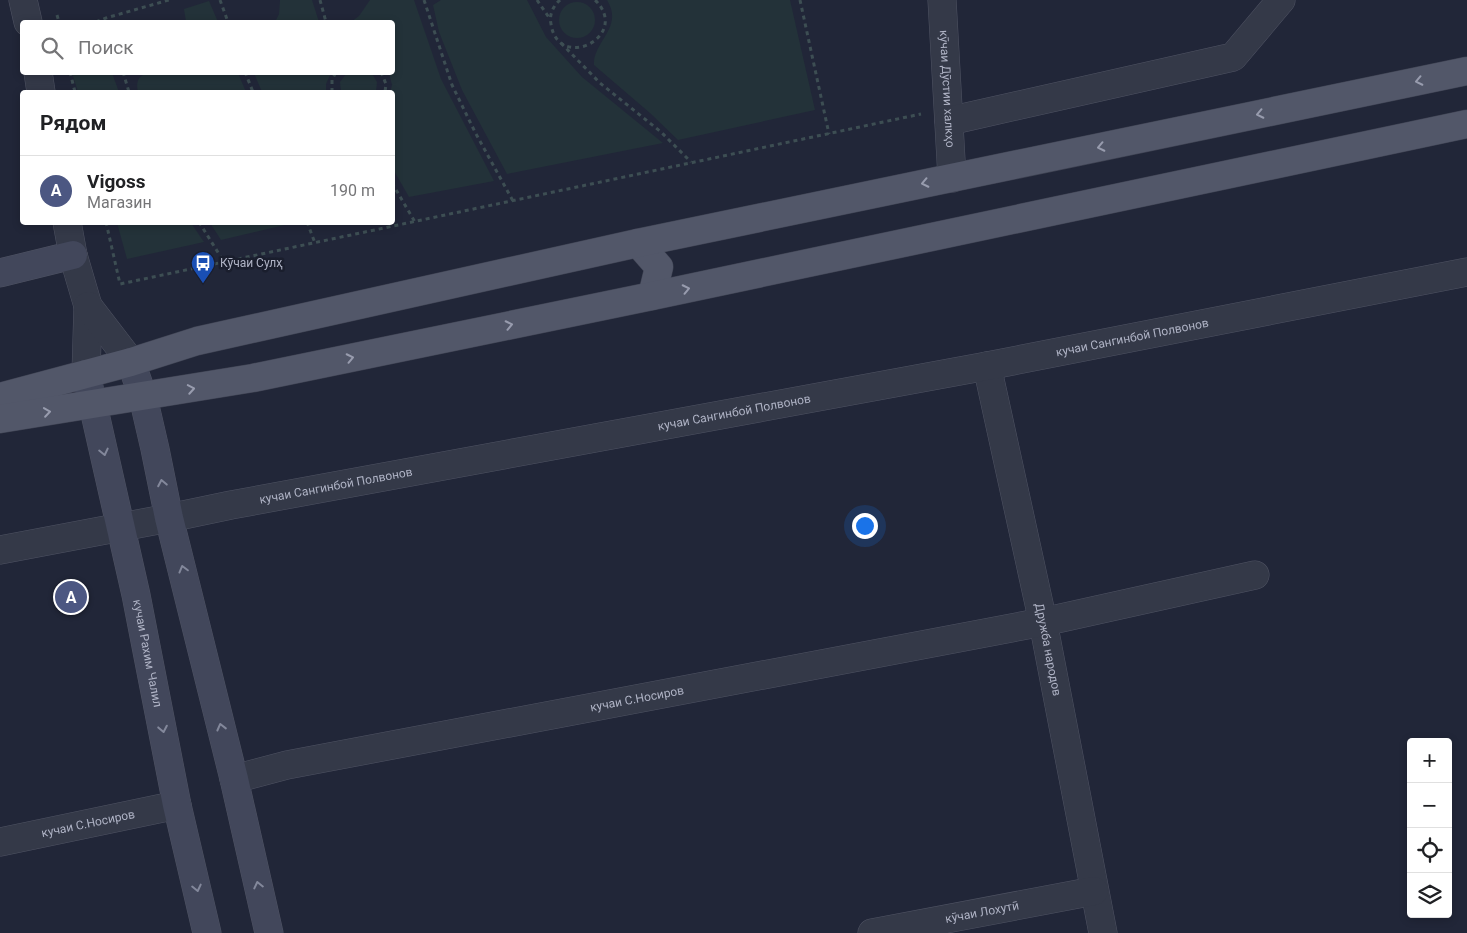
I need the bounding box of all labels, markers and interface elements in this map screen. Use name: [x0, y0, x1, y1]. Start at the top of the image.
search box: [20, 20, 395, 75]
street label: кӯчаи Дӯстии халкҳо: [937, 30, 957, 148]
icon: search: [38, 34, 66, 62]
text: Поиск: [78, 36, 134, 59]
one-way arrow: [1415, 75, 1424, 86]
one-way arrow: [1256, 108, 1265, 119]
text: Рядом: [40, 111, 106, 135]
one-way arrow: [1097, 141, 1105, 152]
text: Vigoss: [87, 170, 146, 193]
one-way arrow: [920, 178, 929, 188]
text: A: [51, 181, 61, 200]
text: 190 m: [330, 181, 375, 200]
text: Магазин: [87, 193, 152, 212]
bus stop icon: Кӯчаи Сулҳ: [190, 250, 216, 284]
place label: Кӯчаи Сулҳ: [220, 256, 283, 270]
one-way arrow: [681, 284, 690, 295]
street label: кучаи Сангинбой Полвонов: [1055, 316, 1210, 359]
one-way arrow: [505, 321, 514, 331]
one-way arrow: [346, 353, 355, 364]
one-way arrow: [186, 384, 195, 394]
street label: кучаи Сангинбой Полвонов: [657, 392, 812, 433]
one-way arrow: [42, 407, 51, 417]
one-way arrow: [98, 448, 109, 457]
street label: кучаи Сангинбой Полвонов: [258, 465, 414, 507]
one-way arrow: [158, 479, 168, 488]
your location: [852, 513, 878, 539]
one-way arrow: [178, 565, 189, 574]
pin: A: [55, 578, 87, 616]
street label: кучаи Рахим Чалил: [130, 598, 165, 708]
street label: Дружба народов: [1032, 602, 1064, 697]
street label: кучаи С.Носиров: [589, 683, 685, 715]
one-way arrow: [216, 723, 227, 732]
one-way arrow: [157, 725, 167, 734]
map controls: [1407, 738, 1452, 918]
button: +: [1407, 738, 1452, 783]
button: −: [1407, 783, 1452, 828]
street label: кучаи С.Носиров: [40, 807, 136, 840]
button: locate: [1407, 828, 1452, 873]
button: layers: [1407, 873, 1452, 918]
one-way arrow: [253, 881, 264, 890]
one-way arrow: [191, 884, 202, 893]
street label: кӯчаи Лохутӣ: [944, 898, 1020, 926]

